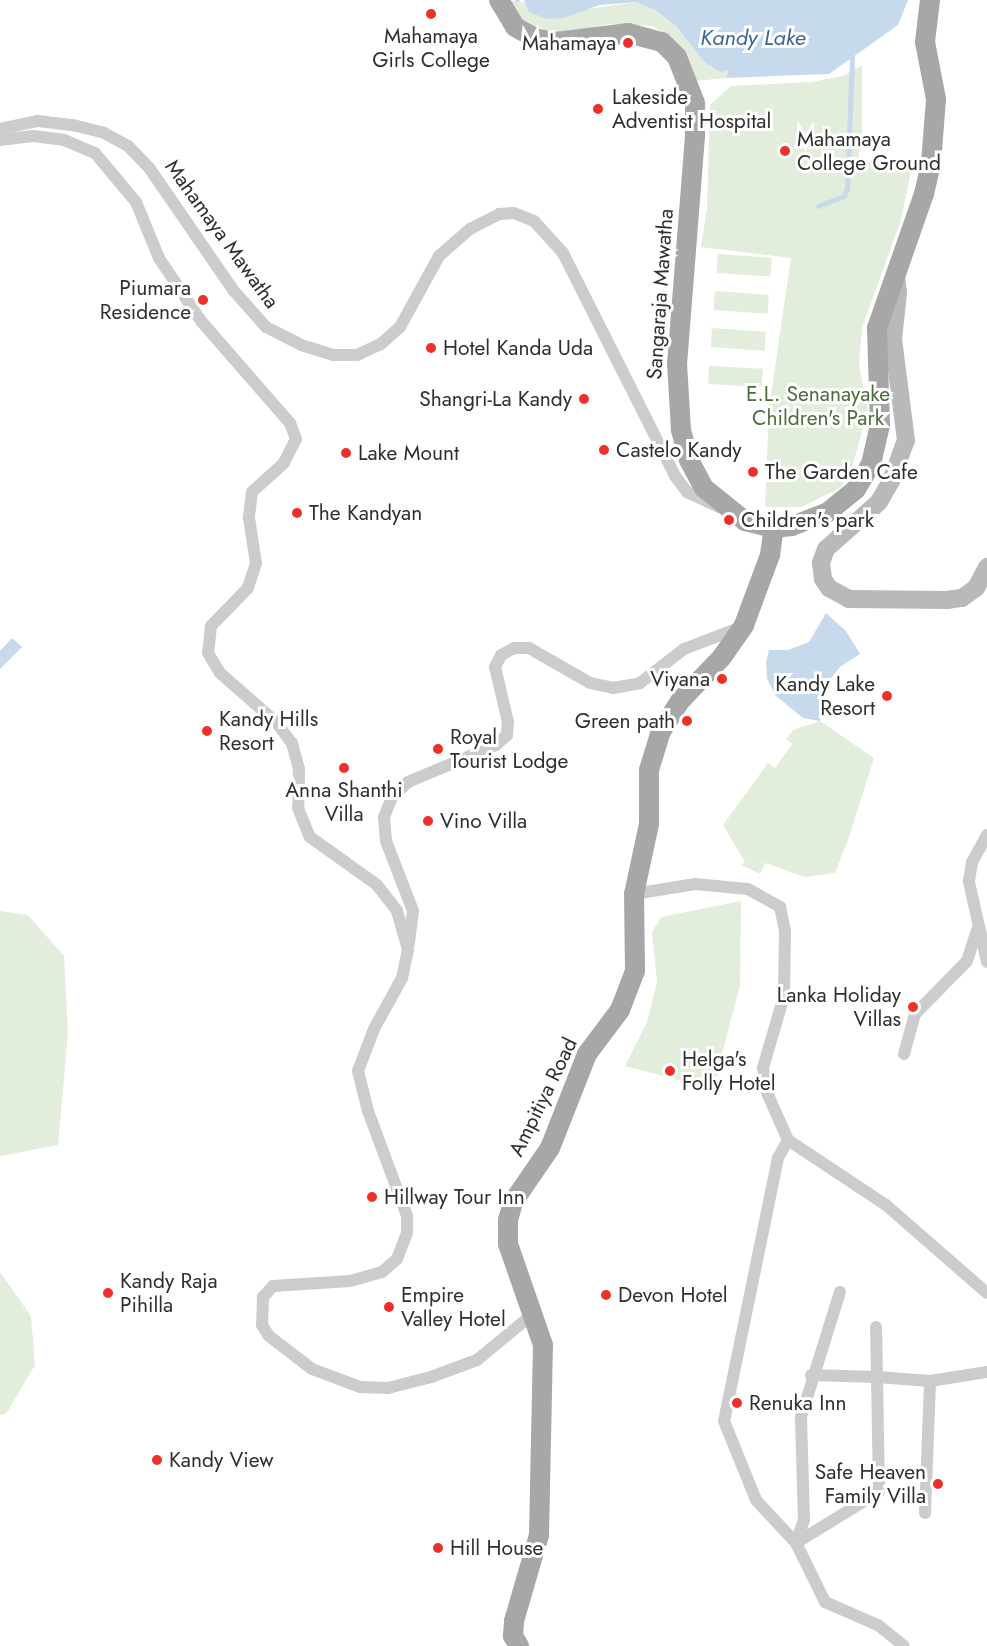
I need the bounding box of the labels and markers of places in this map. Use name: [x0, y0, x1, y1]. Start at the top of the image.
marker: Mahamaya Girls College: [424, 7, 438, 21]
place label: Mahamaya Girls College: [372, 23, 490, 73]
place label: Mahamaya: [522, 30, 616, 56]
marker: Mahamaya: [621, 36, 635, 50]
place label: Lakeside Adventist Hospital: [612, 84, 771, 134]
marker: Lakeside Adventist Hospital: [589, 100, 607, 118]
place label: Mahamaya College Ground: [797, 126, 941, 176]
marker: Mahamaya College Ground: [778, 144, 792, 158]
place label: Piumara Residence: [100, 275, 191, 325]
marker: Piumara Residence: [196, 293, 210, 307]
place label: Hotel Kanda Uda: [443, 335, 593, 361]
marker: Hotel Kanda Uda: [424, 341, 438, 355]
place label: Shangri-La Kandy: [419, 386, 572, 412]
marker: Shangri-La Kandy: [577, 392, 591, 406]
place label: Castelo Kandy: [616, 437, 742, 463]
place label: Lake Mount: [358, 440, 459, 466]
marker: Castelo Kandy: [597, 443, 611, 457]
marker: Lake Mount: [339, 446, 353, 460]
place label: The Garden Cafe: [765, 459, 918, 485]
marker: The Garden Cafe: [746, 465, 760, 479]
place label: The Kandyan: [309, 500, 422, 526]
marker: The Kandyan: [290, 506, 304, 520]
place label: Children's park: [741, 507, 874, 533]
marker: Children's park: [722, 513, 736, 527]
place label: Viyana: [650, 666, 710, 692]
place label: Kandy Lake Resort: [775, 671, 875, 721]
marker: Viyana: [715, 672, 729, 686]
marker: Kandy Lake Resort: [880, 689, 894, 703]
place label: Kandy Hills Resort: [219, 706, 318, 756]
place label: Green path: [575, 708, 675, 734]
marker: Green path: [680, 714, 694, 728]
marker: Kandy Hills Resort: [200, 724, 214, 738]
place label: Royal Tourist Lodge: [450, 724, 568, 774]
marker: Royal Tourist Lodge: [431, 742, 445, 756]
marker: Anna Shanthi Villa: [337, 761, 351, 775]
place label: Anna Shanthi Villa: [285, 777, 403, 827]
place label: Vino Villa: [440, 808, 527, 834]
marker: Vino Villa: [421, 814, 435, 828]
place label: Lanka Holiday Villas: [777, 982, 901, 1032]
marker: Lanka Holiday Villas: [906, 1000, 920, 1014]
place label: Helga's Folly Hotel: [682, 1046, 776, 1096]
marker: Helga's Folly Hotel: [663, 1064, 677, 1078]
place label: Hillway Tour Inn: [384, 1184, 525, 1210]
marker: Hillway Tour Inn: [365, 1190, 379, 1204]
place label: Kandy Raja Pihilla: [120, 1268, 218, 1318]
place label: Empire Valley Hotel: [401, 1282, 506, 1332]
place label: Devon Hotel: [618, 1282, 728, 1308]
marker: Kandy Raja Pihilla: [101, 1286, 115, 1300]
marker: Devon Hotel: [599, 1288, 613, 1302]
marker: Empire Valley Hotel: [382, 1300, 396, 1314]
place label: Renuka Inn: [749, 1390, 846, 1416]
marker: Renuka Inn: [730, 1396, 744, 1410]
place label: Kandy View: [169, 1447, 274, 1473]
marker: Kandy View: [150, 1453, 164, 1467]
place label: Safe Heaven Family Villa: [815, 1459, 926, 1509]
marker: Safe Heaven Family Villa: [931, 1477, 945, 1491]
place label: Hill House: [450, 1535, 543, 1561]
marker: Hill House: [431, 1541, 445, 1555]

